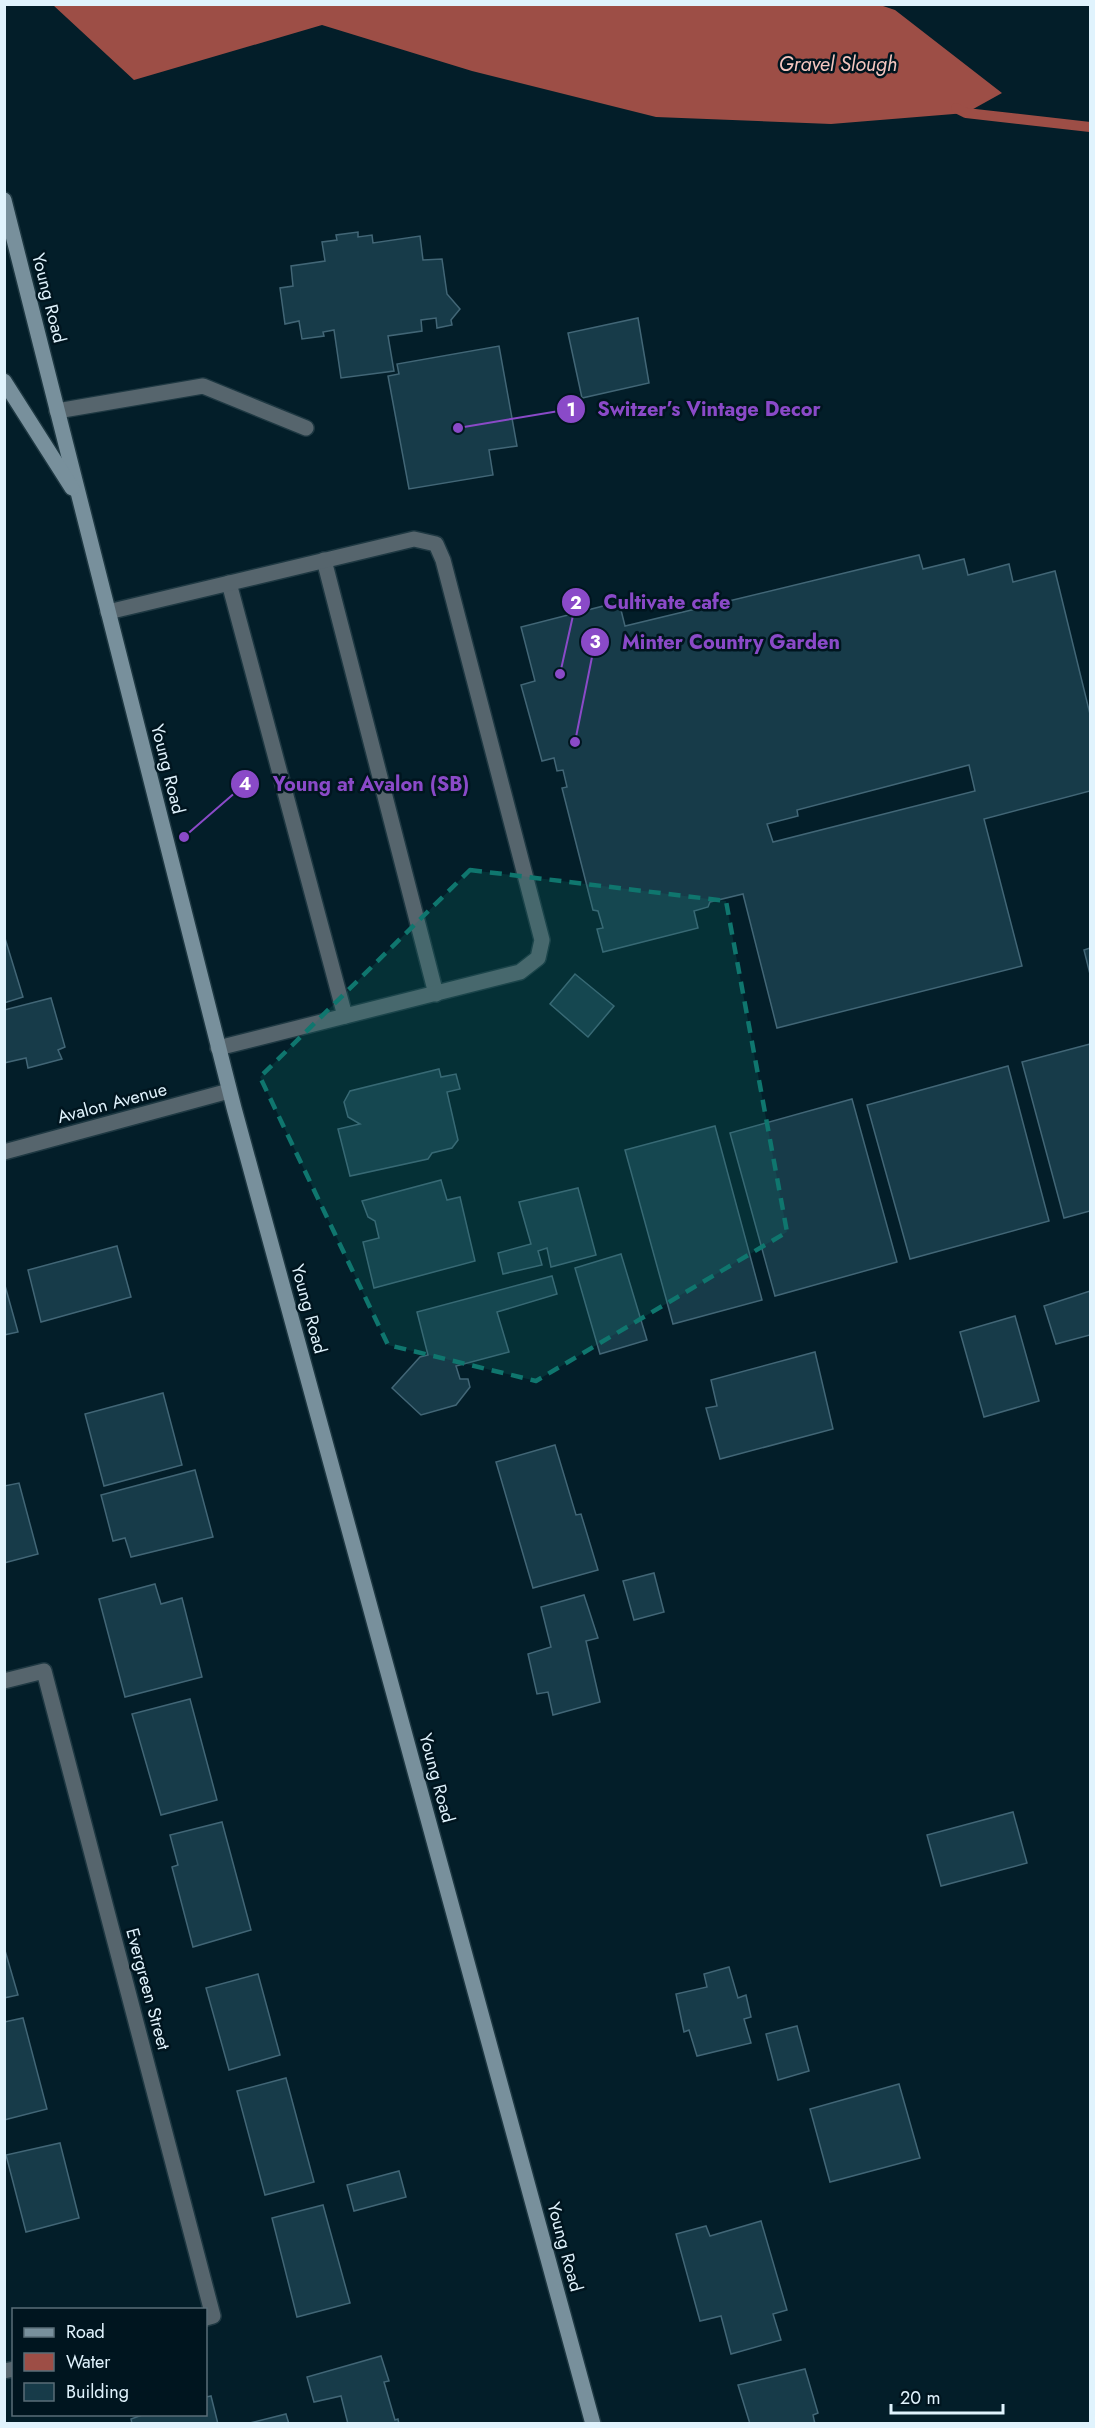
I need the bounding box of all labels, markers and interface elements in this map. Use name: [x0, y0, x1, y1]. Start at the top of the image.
water label: Gravel Slough: [779, 50, 897, 79]
street label: Young Road: [25, 250, 73, 346]
callout: Switzer’s Vintage Decor: [556, 390, 833, 428]
text: Switzer’s Vintage Decor: [597, 395, 822, 424]
text: 1: [566, 397, 576, 423]
callout: Cultivate cafe: [561, 583, 742, 621]
text: Cultivate cafe: [604, 588, 730, 617]
text: 2: [570, 590, 582, 616]
callout: Minter Country Garden: [580, 623, 852, 661]
text: Minter Country Garden: [622, 628, 840, 657]
text: 3: [589, 629, 601, 655]
street label: Young Road: [144, 721, 192, 817]
callout: Young at Avalon (SB): [230, 765, 481, 803]
text: Young at Avalon (SB): [272, 770, 469, 799]
text: 4: [239, 771, 251, 797]
street label: Avalon Avenue: [54, 1076, 170, 1130]
street label: Young Road: [285, 1261, 333, 1357]
street label: Young Road: [413, 1730, 461, 1826]
street label: Evergreen Street: [119, 1925, 177, 2053]
street label: Young Road: [541, 2199, 589, 2295]
legend: [12, 2308, 207, 2416]
text: Road: [66, 2319, 105, 2345]
text: Water: [66, 2349, 111, 2375]
scale bar: [891, 2377, 1004, 2415]
text: Building: [66, 2379, 129, 2405]
text: 20 m: [900, 2385, 940, 2411]

